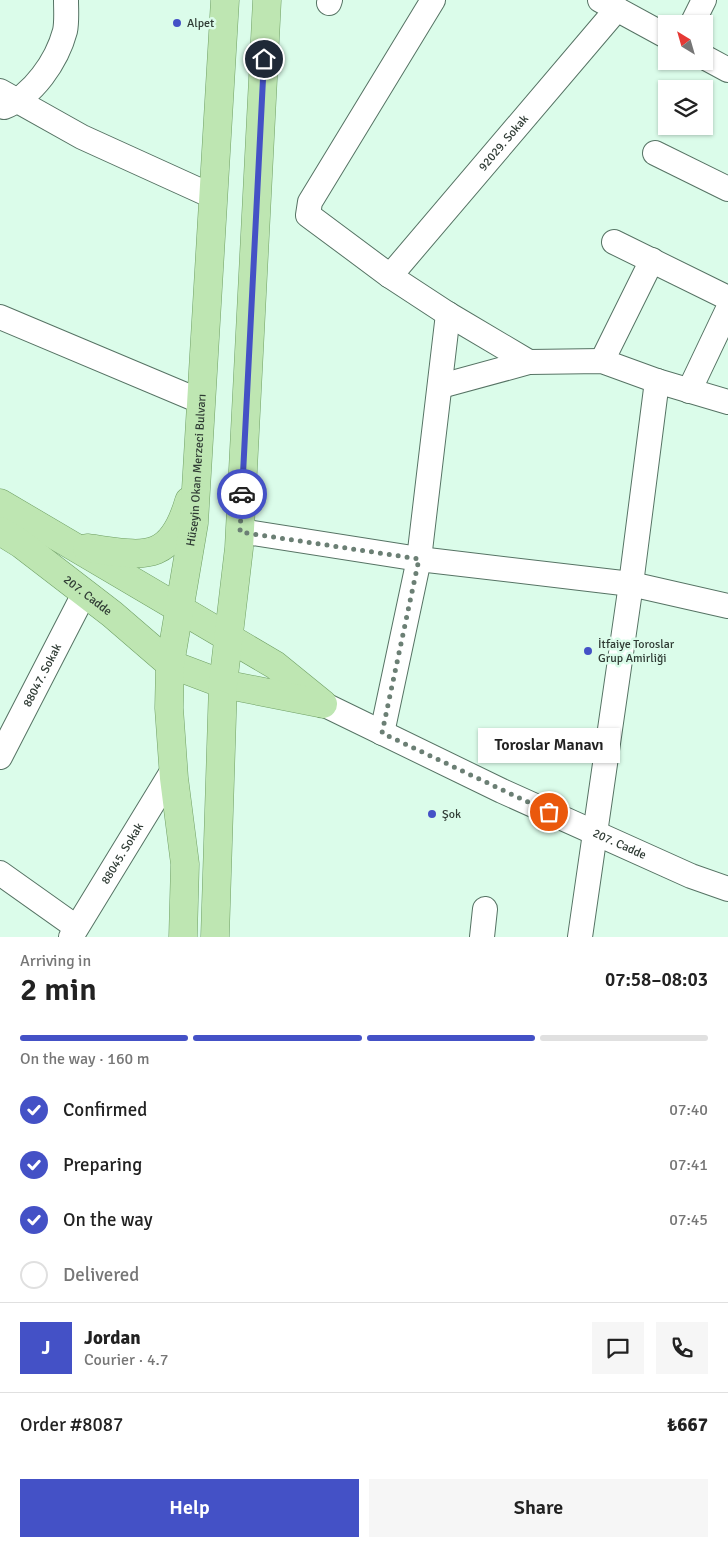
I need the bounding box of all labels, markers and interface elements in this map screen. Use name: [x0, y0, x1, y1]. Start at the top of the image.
north arrow: [658, 15, 712, 70]
map controls: [658, 15, 713, 135]
place label: Alpet: [187, 16, 214, 31]
marker: Alpet: [171, 17, 183, 29]
pin: [243, 38, 285, 80]
icon: home: [250, 45, 278, 73]
button: layers: [658, 80, 713, 135]
street label: 92029. Sokak: [476, 112, 532, 174]
street label: Hüseyin Okan Merzeci Bulvarı: [183, 393, 210, 547]
courier: [217, 469, 267, 519]
icon: car: [228, 480, 256, 508]
street label: 207. Cadde: [60, 572, 115, 619]
place label: İtfaiye Toroslar Grup Amirliği: [598, 637, 675, 666]
street label: 88047. Sokak: [20, 641, 65, 710]
marker: İtfaiye Toroslar Grup Amirliği: [582, 645, 594, 657]
callout: Toroslar Manavı: [478, 727, 620, 762]
text: Toroslar Manavı: [494, 735, 604, 755]
pin: [528, 791, 570, 833]
icon: bag: [535, 798, 563, 826]
place label: Şok: [442, 807, 461, 822]
marker: Şok: [426, 808, 438, 820]
street label: 88045. Sokak: [98, 820, 147, 887]
street label: 207. Cadde: [590, 826, 649, 863]
text: Arriving in: [20, 951, 91, 971]
text: 07:58–08:03: [605, 968, 708, 992]
text: 2 min: [20, 970, 97, 1009]
text: On the way · 160 m: [20, 1049, 150, 1069]
icon: check: [20, 1096, 48, 1124]
text: Confirmed: [63, 1098, 147, 1122]
text: 07:40: [669, 1100, 708, 1120]
icon: check: [20, 1151, 48, 1179]
text: Preparing: [63, 1153, 142, 1177]
text: 07:41: [669, 1155, 708, 1175]
icon: check: [20, 1206, 48, 1234]
text: On the way: [63, 1208, 153, 1232]
text: 07:45: [669, 1210, 708, 1230]
text: Delivered: [63, 1263, 139, 1287]
button: chat: [592, 1322, 644, 1374]
button: phone: [656, 1322, 708, 1374]
text: Jordan: [84, 1326, 141, 1350]
text: J: [42, 1336, 50, 1360]
text: Courier · 4.7: [84, 1350, 168, 1370]
text: Order #8087: [20, 1413, 123, 1437]
text: ₺667: [667, 1413, 708, 1437]
button: Help: [20, 1479, 359, 1537]
button: Share: [369, 1479, 708, 1537]

